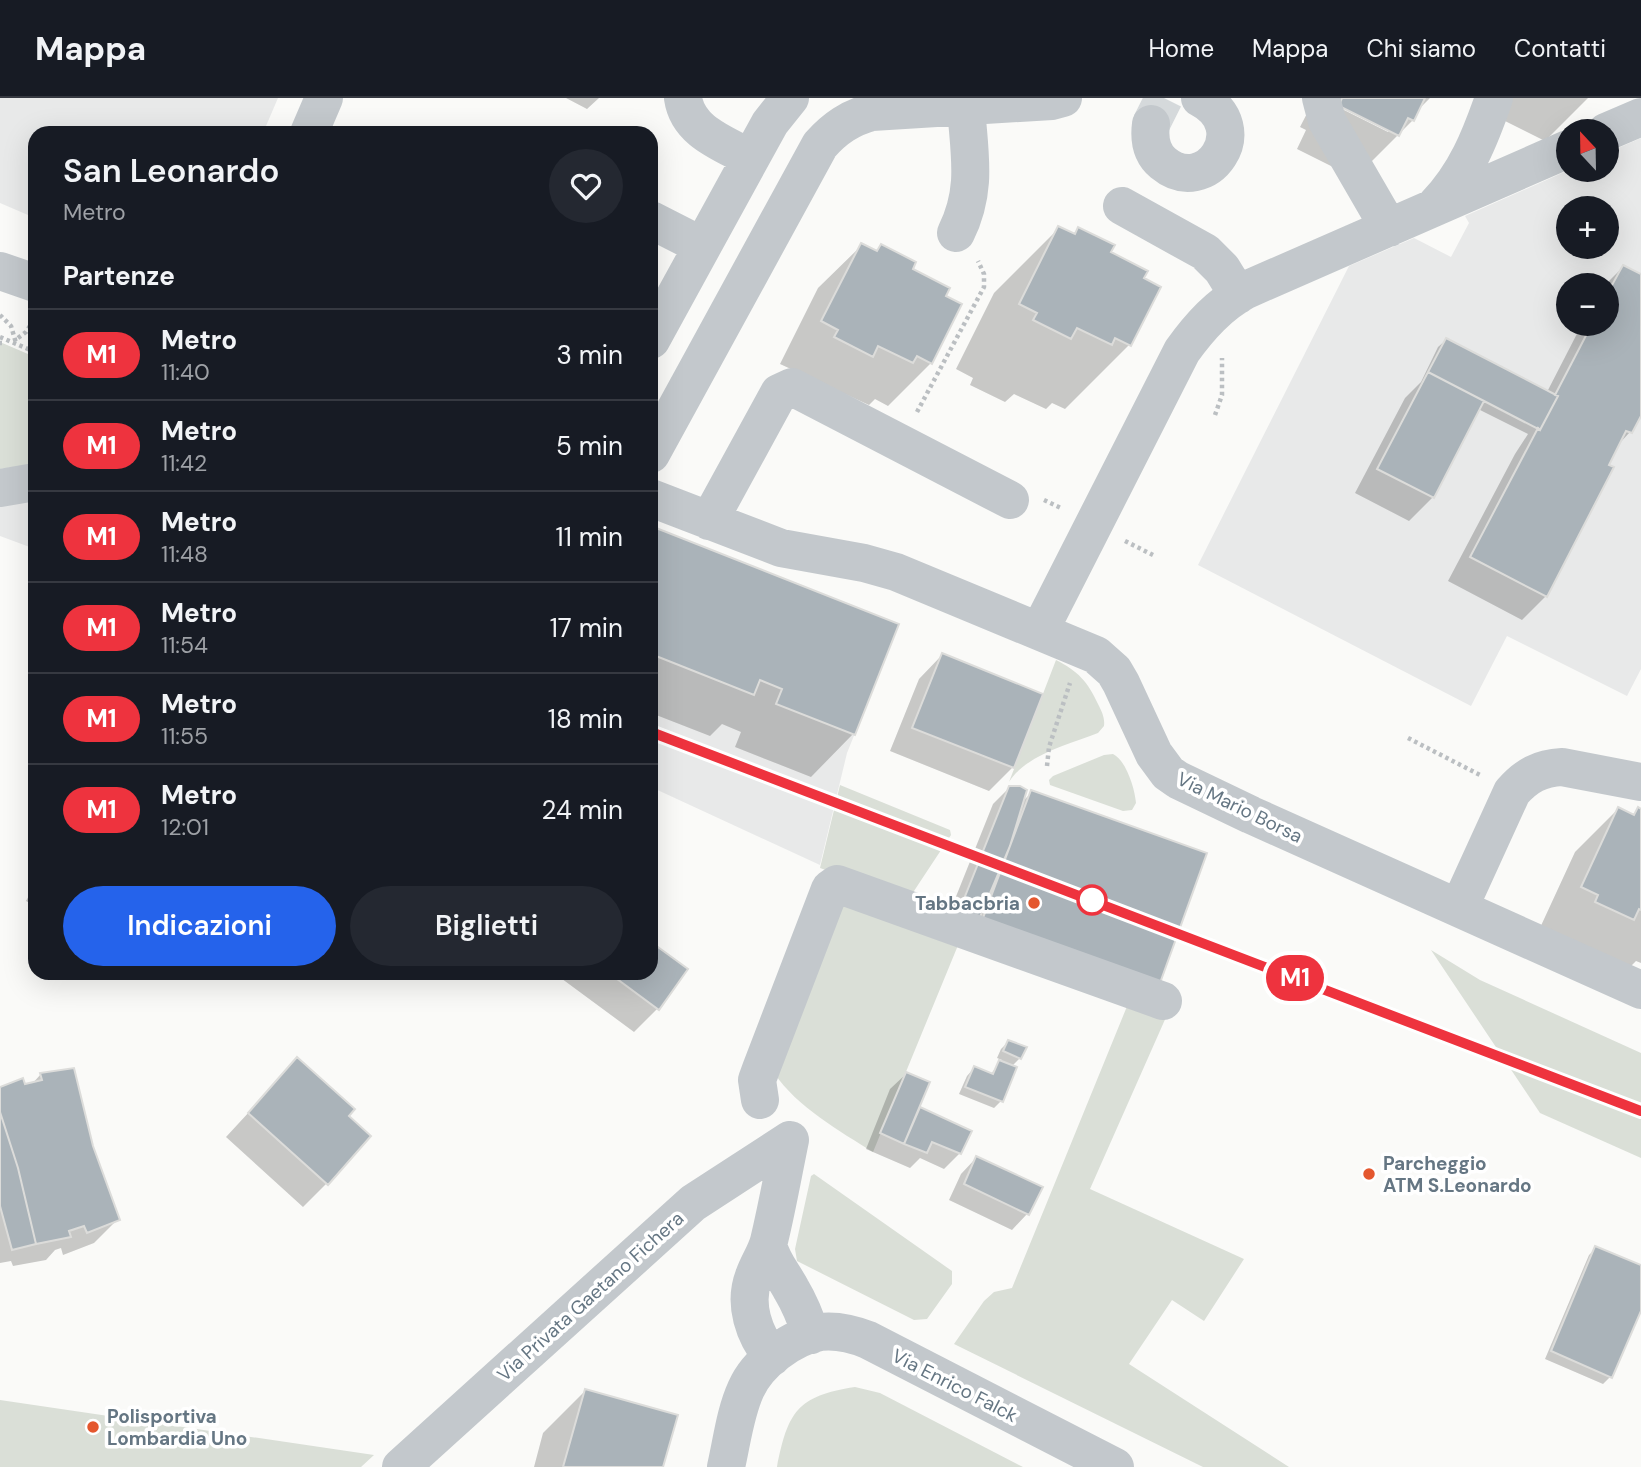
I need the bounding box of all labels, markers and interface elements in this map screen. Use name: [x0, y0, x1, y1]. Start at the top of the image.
text: Mappa: [35, 27, 146, 70]
text: Home: [1148, 33, 1214, 64]
text: Mappa: [1252, 33, 1328, 64]
text: Chi siamo: [1366, 33, 1476, 64]
text: Contatti: [1514, 33, 1606, 64]
north arrow: [1556, 119, 1619, 182]
map controls: [1556, 119, 1619, 336]
text: San Leonardo: [63, 149, 279, 192]
button: heart: [549, 149, 623, 223]
button: +: [1556, 196, 1619, 259]
text: Metro: [63, 197, 126, 227]
text: Partenze: [63, 259, 175, 293]
button: −: [1556, 273, 1619, 336]
text: Metro: [161, 323, 237, 357]
text: 3 min: [556, 338, 623, 372]
text: M1: [87, 339, 117, 370]
text: 11:40: [161, 357, 210, 387]
text: Metro: [161, 414, 237, 448]
text: 5 min: [556, 429, 623, 463]
text: M1: [87, 430, 117, 461]
text: 11:42: [161, 448, 207, 478]
text: Metro: [161, 505, 237, 539]
text: 11 min: [556, 520, 623, 554]
text: M1: [87, 521, 117, 552]
text: 11:48: [161, 539, 208, 569]
text: Metro: [161, 596, 237, 630]
text: 17 min: [550, 611, 623, 645]
text: M1: [87, 612, 117, 643]
text: 11:54: [161, 630, 208, 660]
text: Metro: [161, 687, 237, 721]
text: 18 min: [548, 702, 623, 736]
text: M1: [87, 703, 117, 734]
text: 11:55: [161, 721, 208, 751]
street label: Via Mario Borsa: [1173, 766, 1307, 849]
text: Metro: [161, 778, 237, 812]
text: 24 min: [541, 793, 623, 827]
text: M1: [87, 794, 117, 825]
text: 12:01: [161, 812, 209, 842]
unlabelled marker: [1077, 885, 1107, 915]
button: Indicazioni: [63, 886, 336, 966]
button: Biglietti: [350, 886, 623, 966]
place label: Tabbacbria: [915, 891, 1020, 916]
marker: Tabbacbria: [1026, 895, 1042, 911]
line badge: M1: [1264, 955, 1326, 1001]
text: M1: [1280, 962, 1310, 993]
place label: Parcheggio ATM S.Leonardo: [1383, 1151, 1532, 1198]
marker: Parcheggio ATM S.Leonardo: [1361, 1166, 1377, 1182]
street label: Via Privata Gaetano Fichera: [492, 1206, 689, 1387]
street label: Via Enrico Falck: [888, 1343, 1022, 1428]
place label: Polisportiva Lombardia Uno: [107, 1404, 247, 1451]
marker: Polisportiva Lombardia Uno: [85, 1419, 101, 1435]

